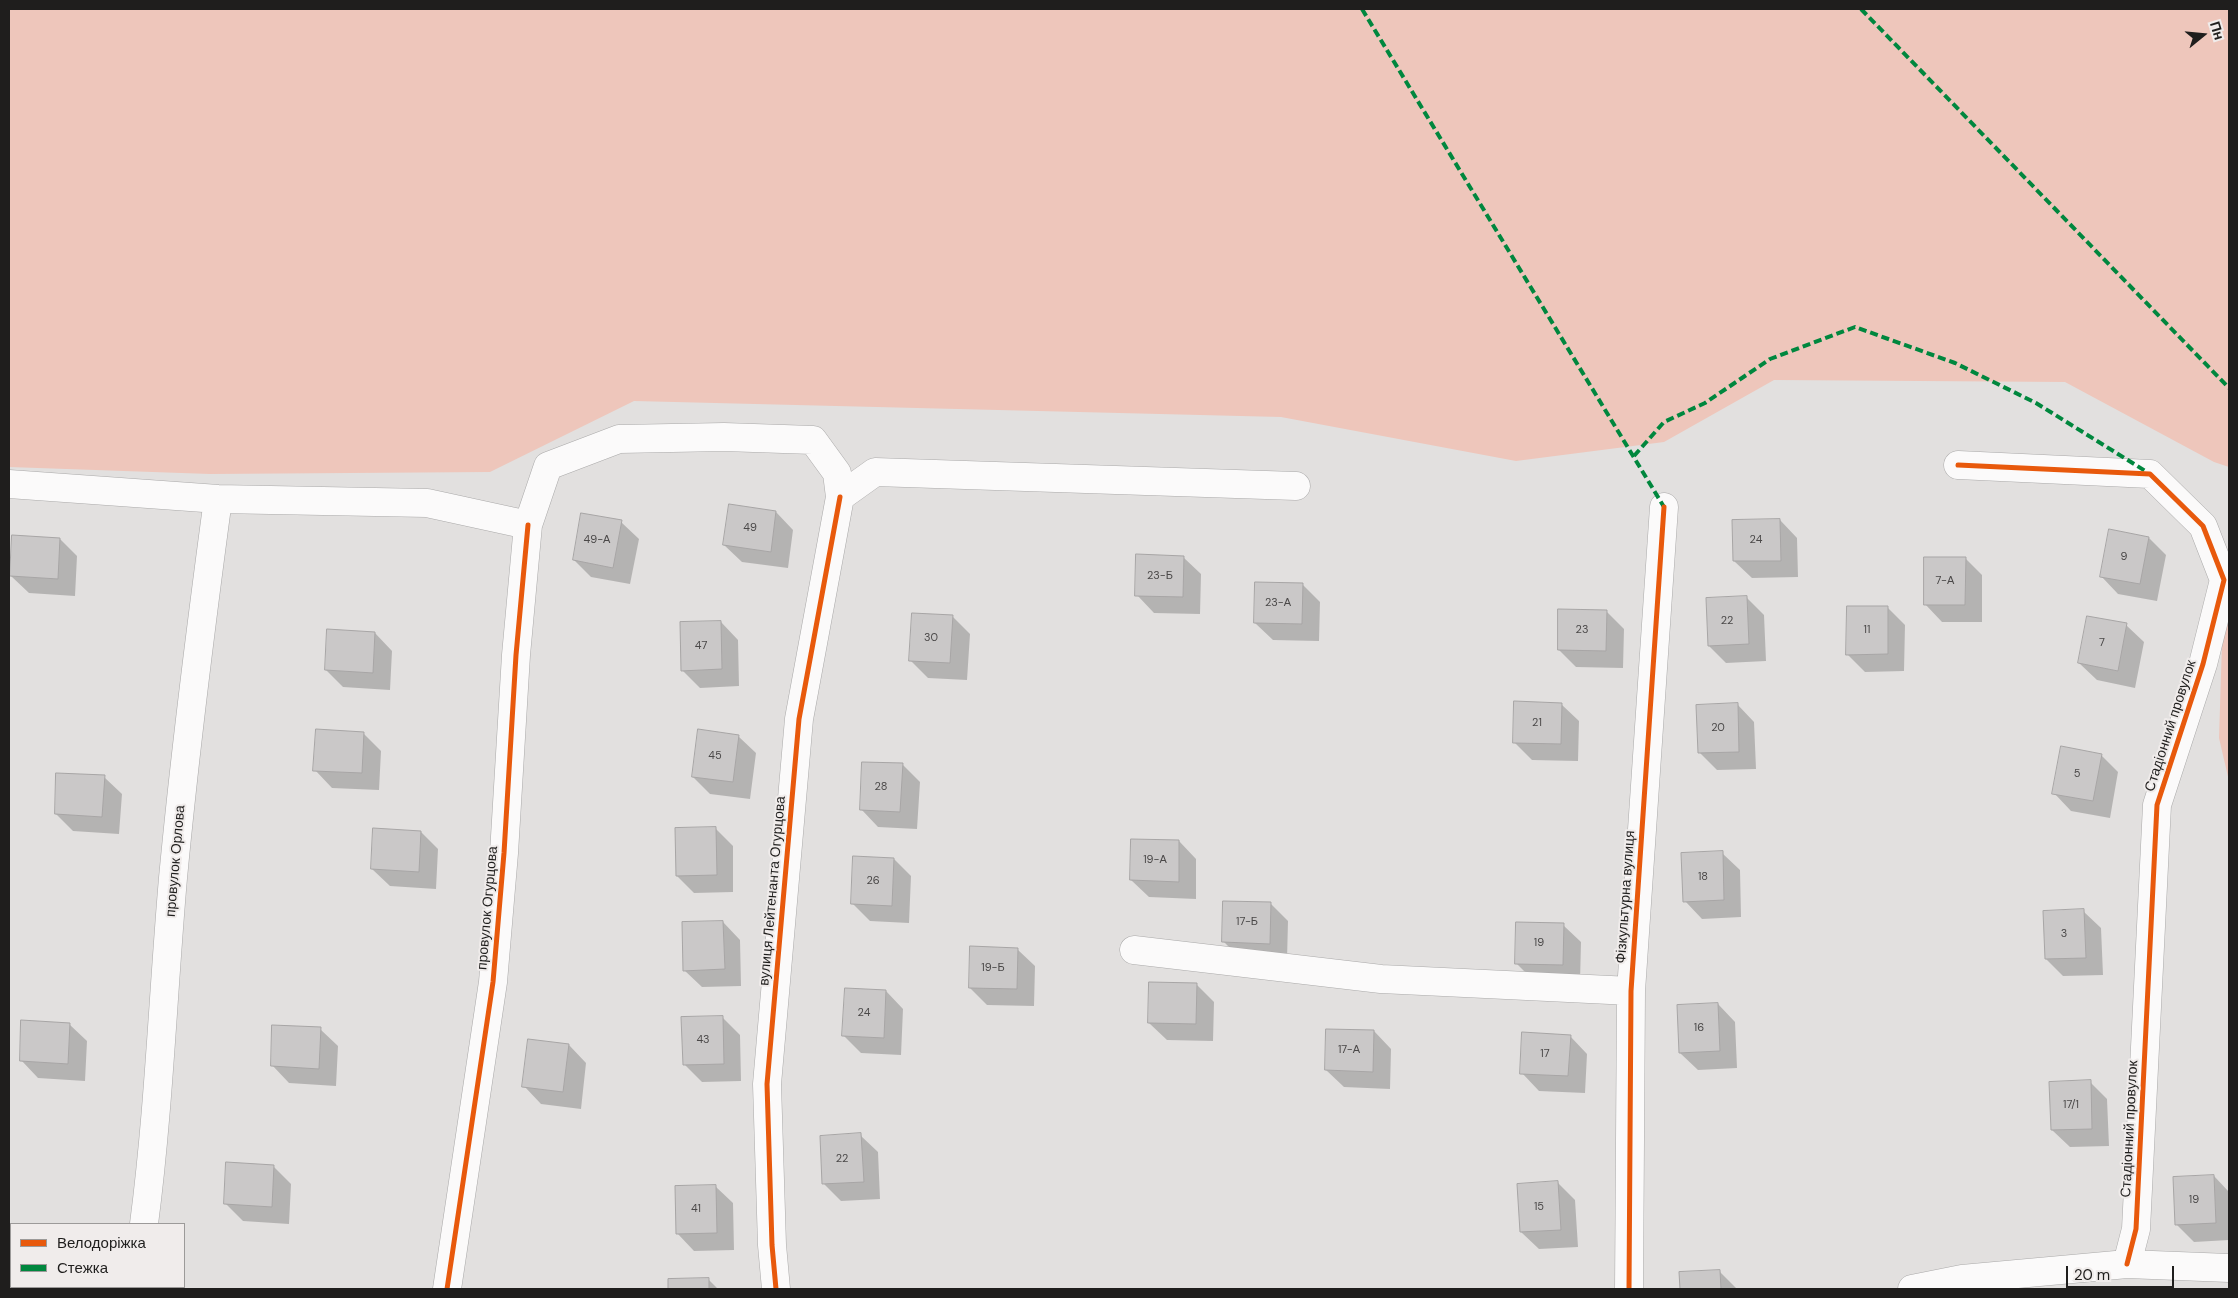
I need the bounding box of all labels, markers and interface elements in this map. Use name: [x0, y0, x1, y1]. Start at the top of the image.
north arrow: [2178, 10, 2228, 60]
text: Пн: [2206, 19, 2229, 42]
house number: 49: [743, 521, 757, 535]
house number: 49-А: [584, 533, 610, 547]
house number: 24: [1750, 533, 1762, 547]
house number: 9: [2121, 550, 2127, 564]
house number: 23-Б: [1147, 569, 1173, 583]
house number: 7-А: [1936, 574, 1954, 588]
house number: 23-А: [1265, 596, 1291, 610]
house number: 22: [1721, 614, 1733, 628]
house number: 23: [1576, 623, 1588, 637]
house number: 11: [1864, 623, 1870, 637]
house number: 30: [924, 631, 938, 645]
house number: 7: [2099, 636, 2105, 650]
house number: 47: [695, 639, 707, 653]
street label: Стадіонний провулок: [2142, 658, 2200, 794]
house number: 21: [1532, 716, 1542, 730]
house number: 20: [1711, 721, 1725, 735]
house number: 45: [708, 749, 722, 763]
house number: 5: [2074, 767, 2080, 781]
house number: 28: [875, 780, 887, 794]
street label: вулиця Лейтенанта Огурцова: [756, 795, 790, 987]
street label: провулок Орлова: [163, 804, 189, 918]
street label: Фізкультурна вулиця: [1613, 830, 1639, 964]
street label: провулок Огурцова: [474, 845, 502, 971]
house number: 19-А: [1143, 853, 1167, 867]
house number: 18: [1698, 870, 1708, 884]
house number: 26: [866, 874, 880, 888]
house number: 17-Б: [1236, 915, 1258, 929]
house number: 3: [2061, 927, 2067, 941]
house number: 19: [1534, 936, 1544, 950]
house number: 19-Б: [981, 961, 1005, 975]
house number: 24: [858, 1006, 870, 1020]
house number: 16: [1694, 1021, 1704, 1035]
house number: 43: [696, 1033, 710, 1047]
house number: 17-А: [1338, 1043, 1360, 1057]
house number: 17: [1540, 1047, 1550, 1061]
street label: Стадіонний провулок: [2118, 1060, 2142, 1198]
house number: 17/1: [2063, 1098, 2079, 1112]
house number: 22: [836, 1152, 848, 1166]
house number: 19: [2189, 1193, 2199, 1207]
house number: 15: [1534, 1200, 1544, 1214]
house number: 41: [691, 1202, 701, 1216]
legend: [10, 1223, 185, 1288]
text: Велодоріжка: [57, 1233, 146, 1253]
scale bar: [2068, 1256, 2176, 1288]
text: Стежка: [57, 1258, 108, 1278]
text: 20 m: [2074, 1265, 2110, 1285]

